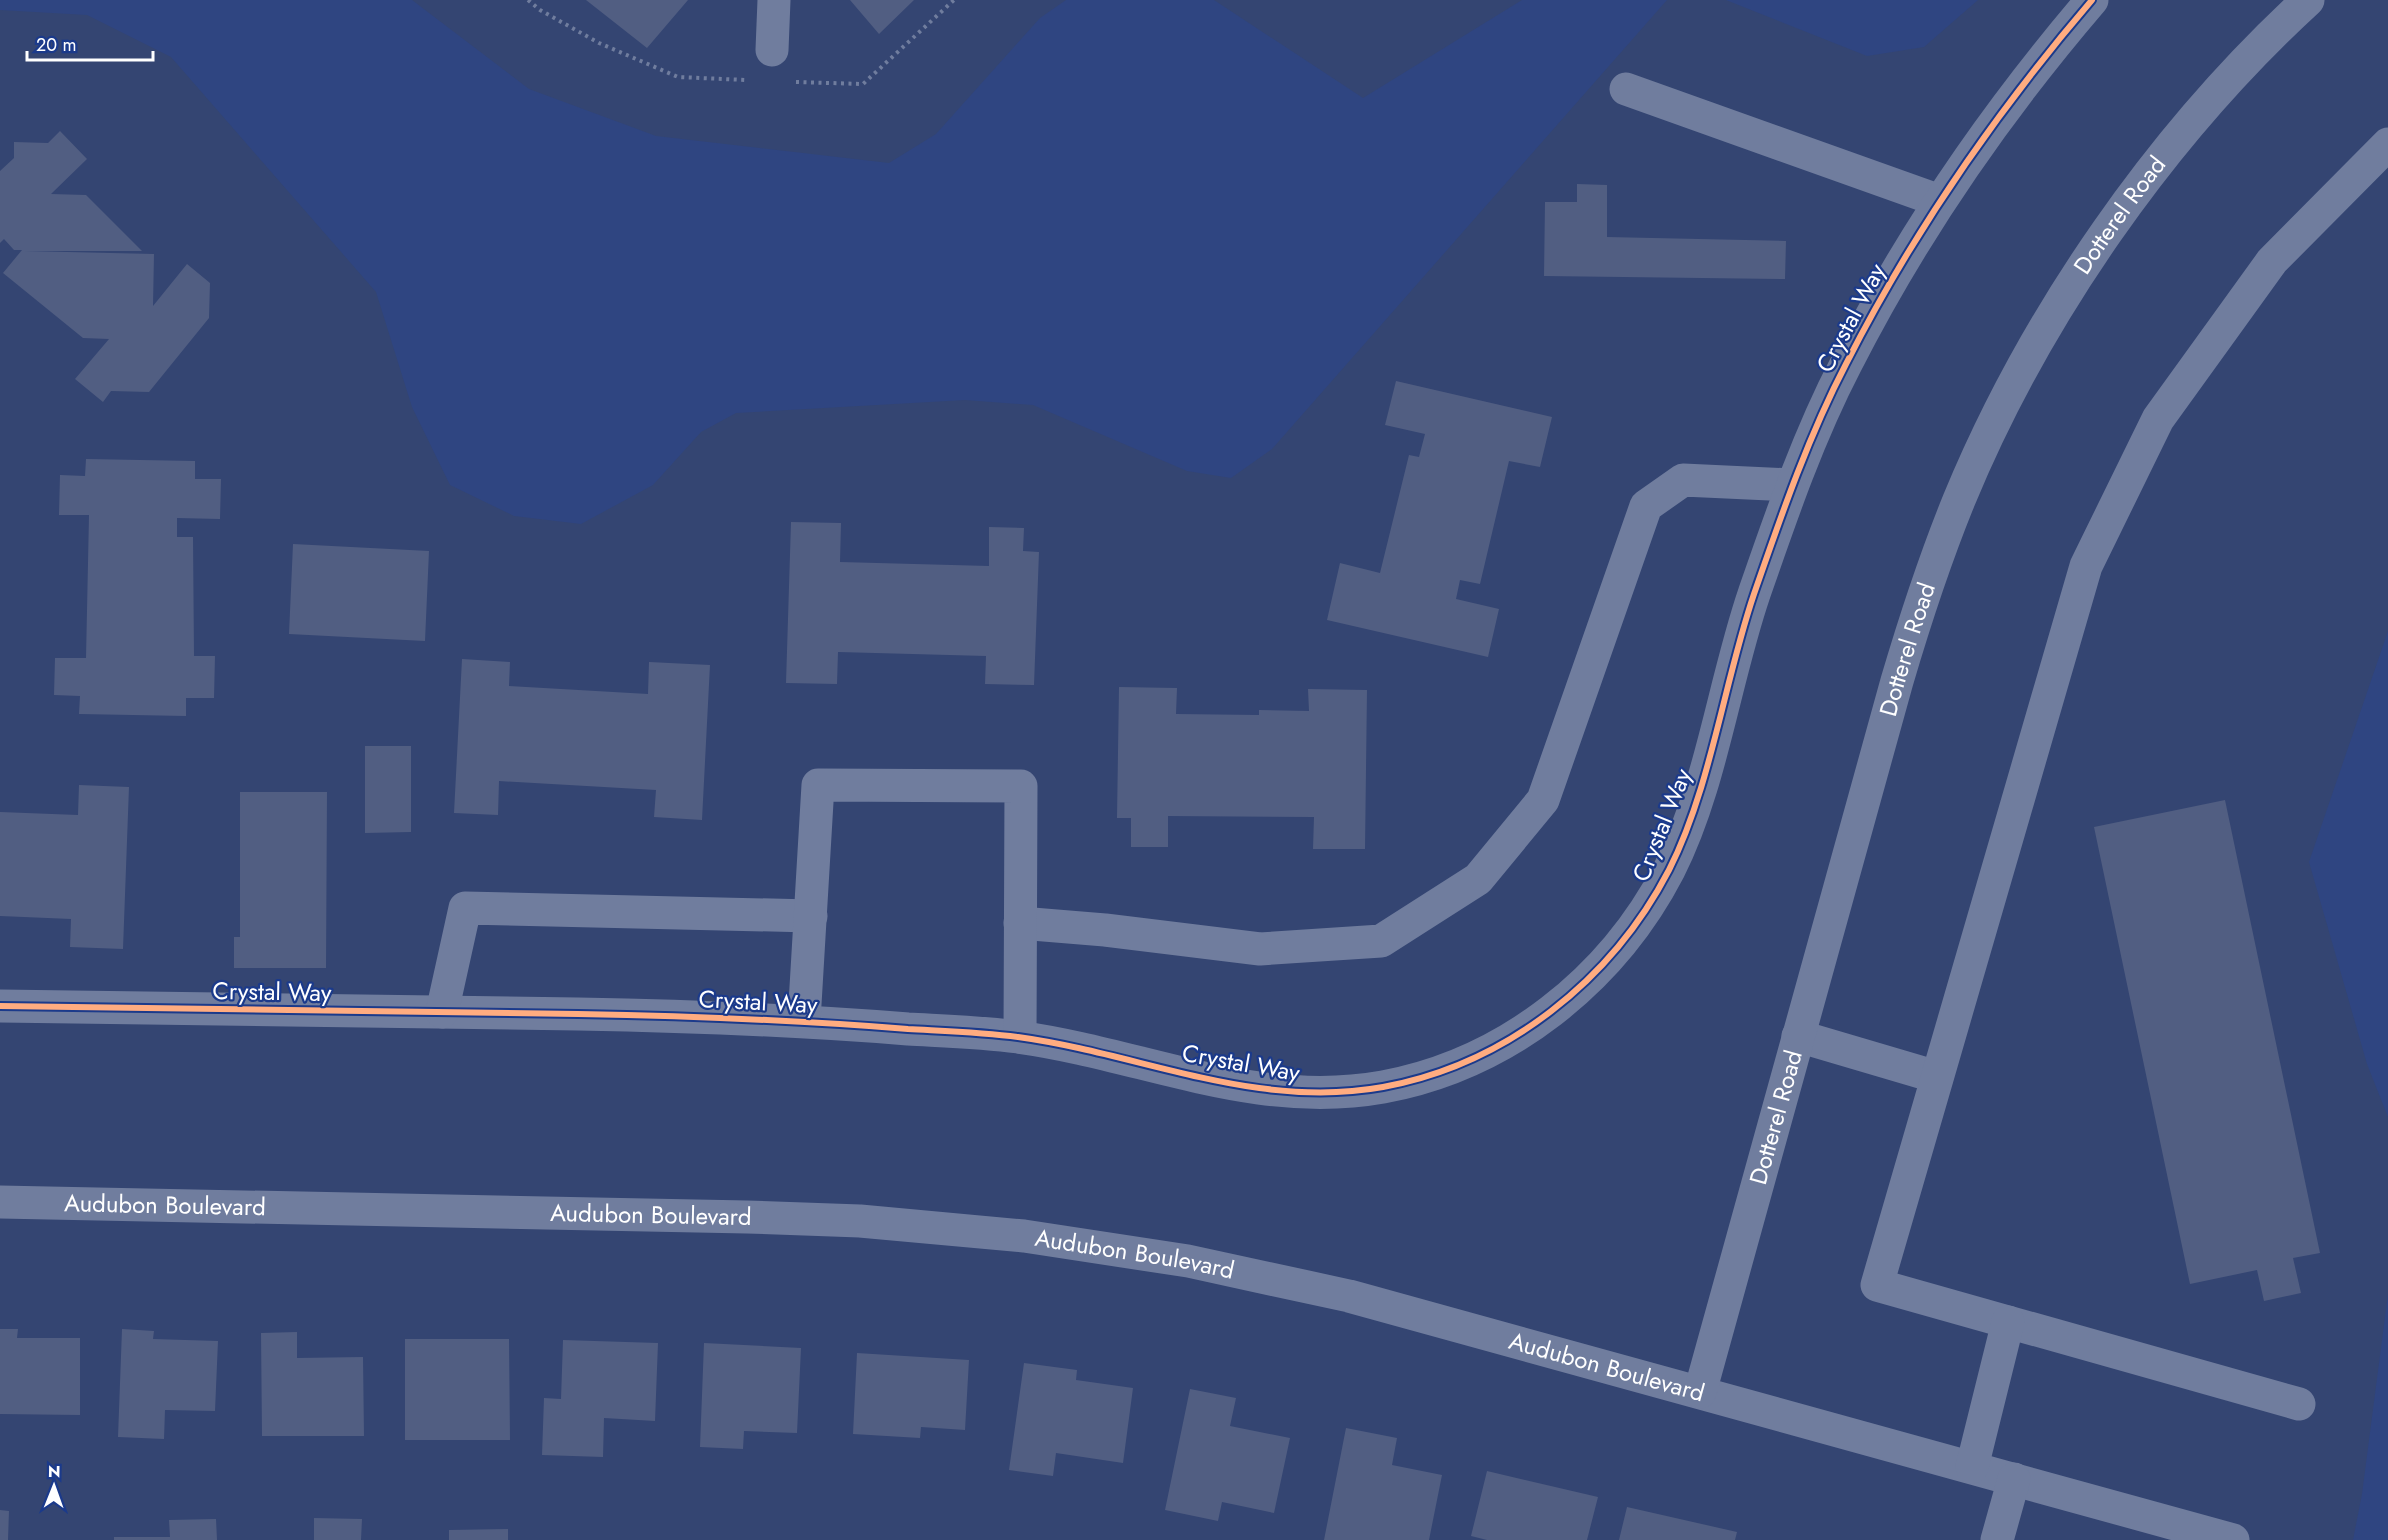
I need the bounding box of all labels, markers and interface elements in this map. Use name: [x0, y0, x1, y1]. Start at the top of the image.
scale bar: [27, 24, 153, 62]
text: 20 m: [36, 32, 76, 58]
street label: Dotterel Road: [2065, 148, 2174, 281]
street label: Crystal Way: [1807, 257, 1894, 379]
street label: Dotterel Road: [1870, 578, 1944, 720]
street label: Crystal Way: [1623, 763, 1700, 887]
street label: Crystal Way: [212, 973, 332, 1010]
street label: Crystal Way: [698, 981, 819, 1022]
street label: Crystal Way: [1179, 1035, 1303, 1090]
street label: Dotterel Road: [1740, 1046, 1811, 1188]
street label: Audubon Boulevard: [64, 1185, 266, 1224]
street label: Audubon Boulevard: [550, 1195, 752, 1234]
street label: Audubon Boulevard: [1033, 1220, 1238, 1288]
street label: Audubon Boulevard: [1505, 1323, 1709, 1410]
north arrow: [24, 1456, 84, 1516]
text: N: [48, 1460, 61, 1483]

